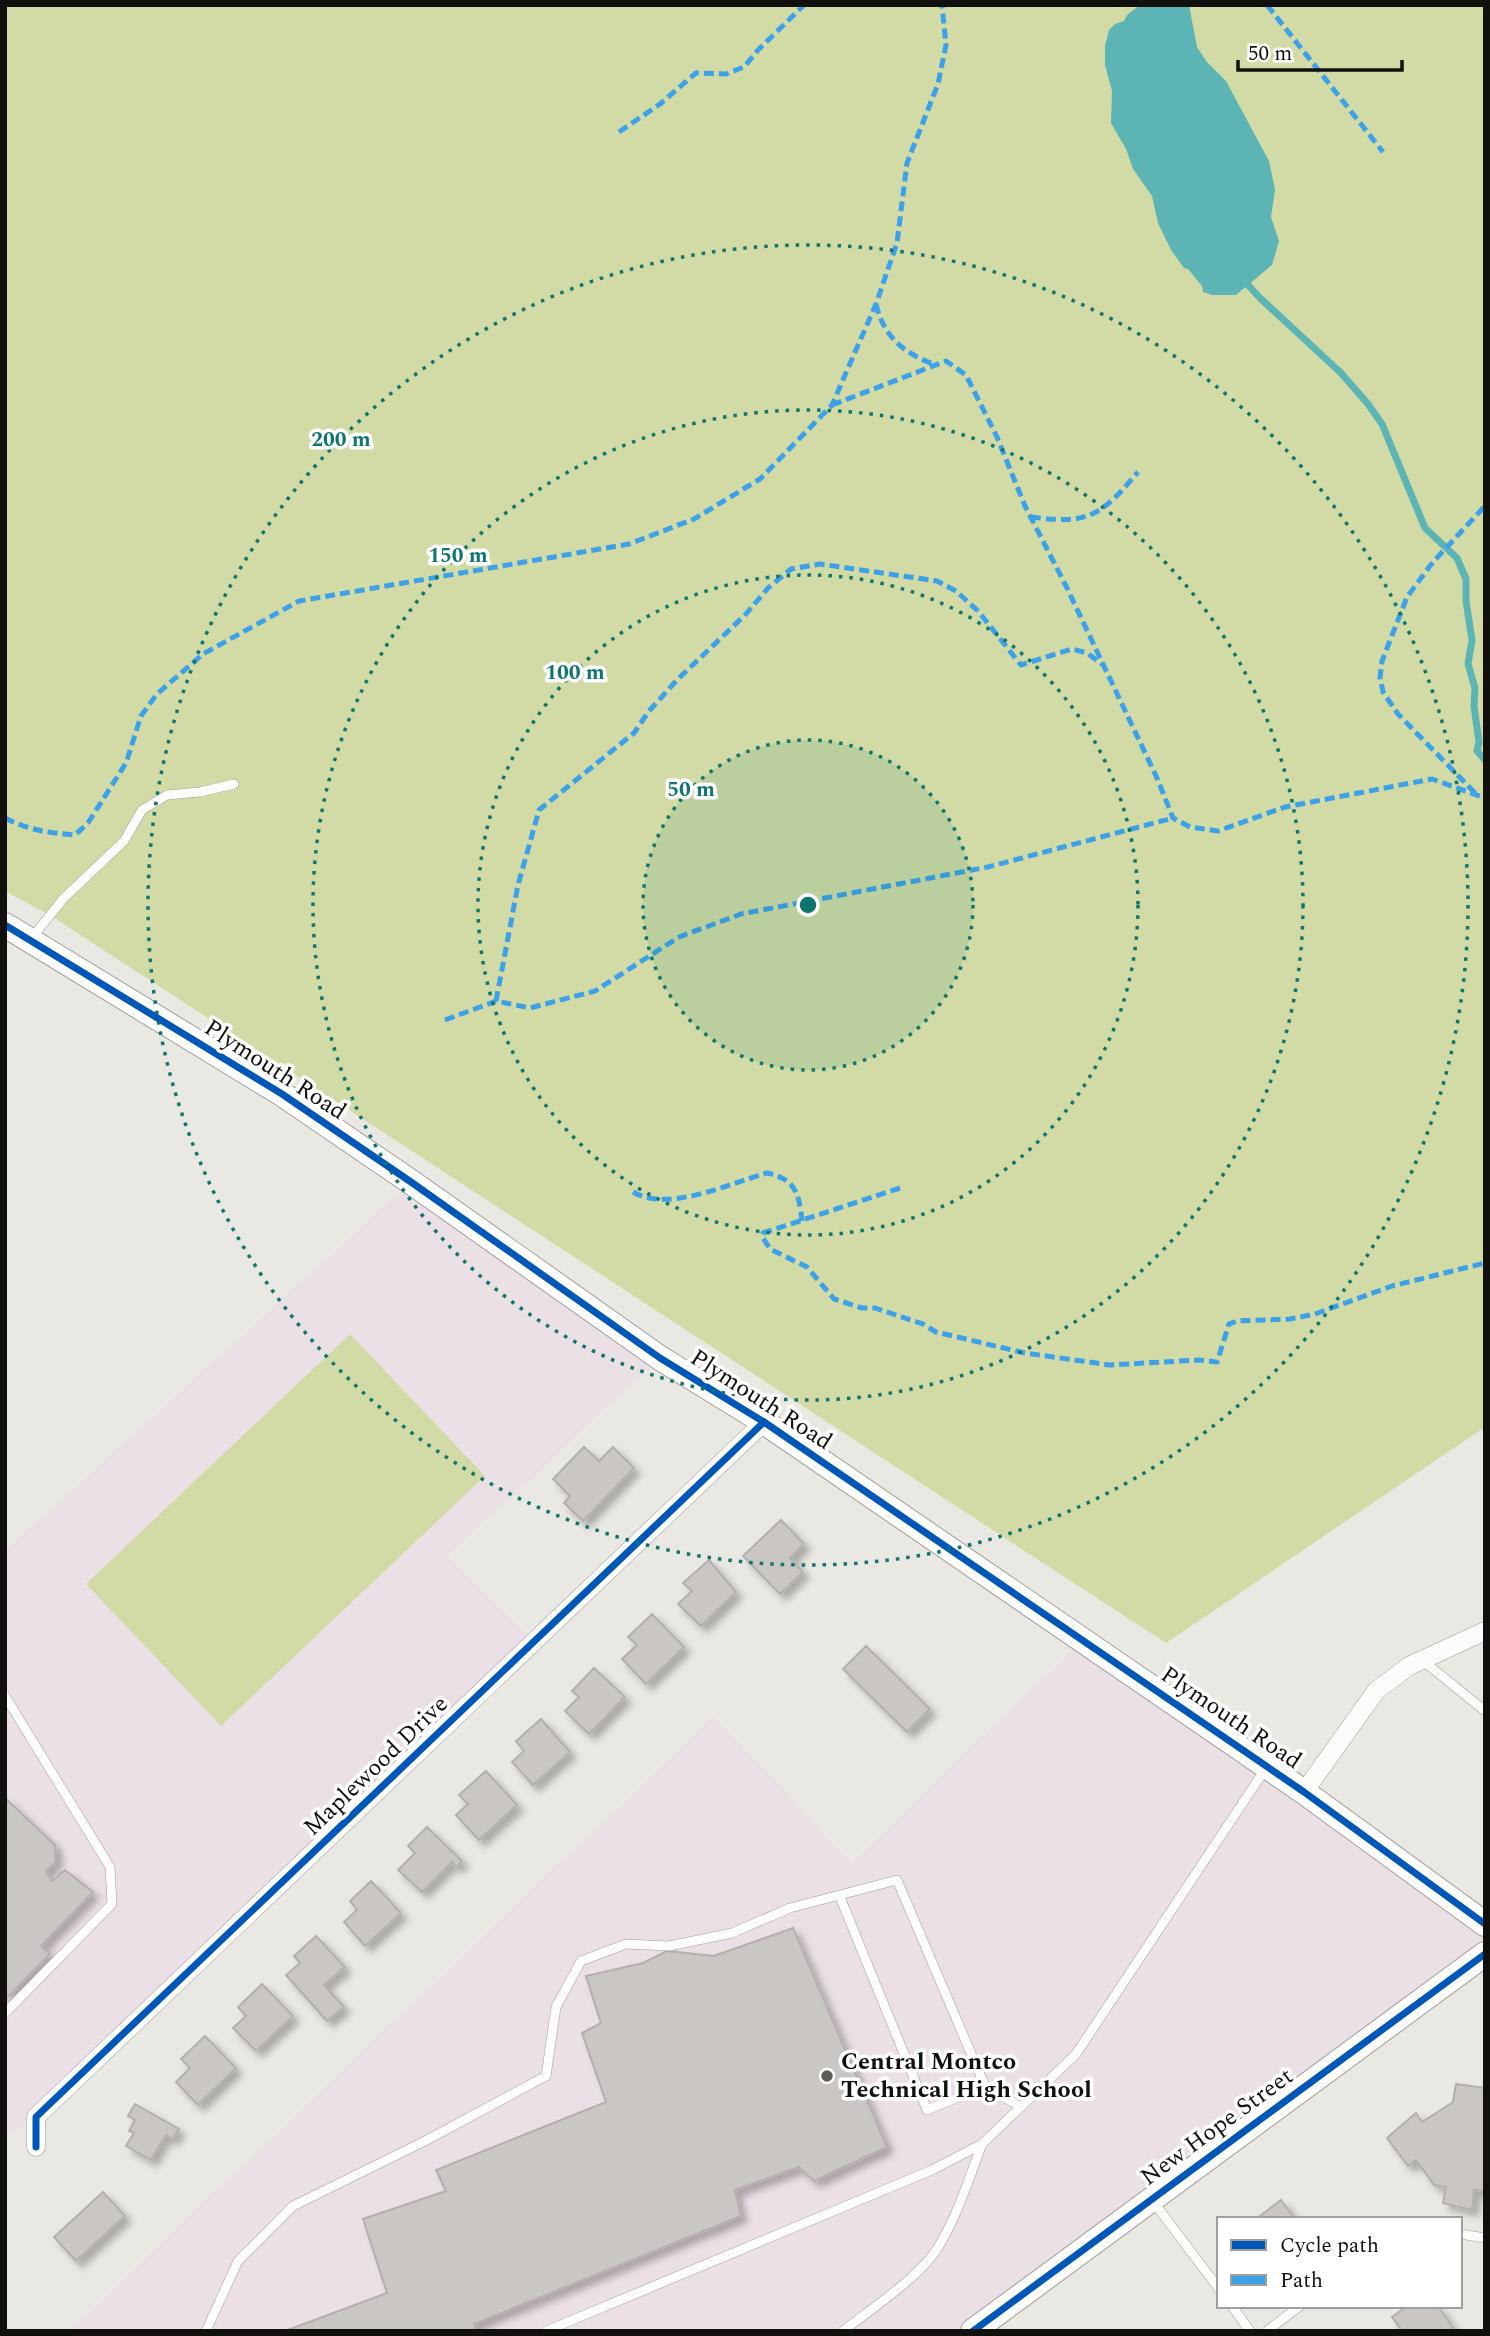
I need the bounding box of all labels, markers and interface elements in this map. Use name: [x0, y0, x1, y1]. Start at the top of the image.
scale bar: [1238, 28, 1402, 72]
text: 50 m: [1248, 38, 1292, 70]
text: 200 m: [311, 424, 371, 456]
text: 150 m: [428, 540, 488, 572]
text: 100 m: [545, 657, 605, 689]
text: 50 m: [667, 774, 715, 806]
centre of rings: [796, 893, 820, 917]
street label: Plymouth Road: [197, 1010, 353, 1130]
street label: Plymouth Road: [683, 1340, 839, 1460]
street label: Plymouth Road: [1153, 1657, 1309, 1779]
street label: Maplewood Drive: [295, 1687, 457, 1845]
place label: Central Montco Technical High School: [841, 2044, 1092, 2108]
street label: New Hope Street: [1133, 2059, 1301, 2195]
marker: Central Montco Technical High School: [819, 2068, 835, 2084]
legend: [1217, 2217, 1462, 2308]
text: Cycle path: [1280, 2230, 1379, 2262]
text: Path: [1280, 2265, 1323, 2297]

